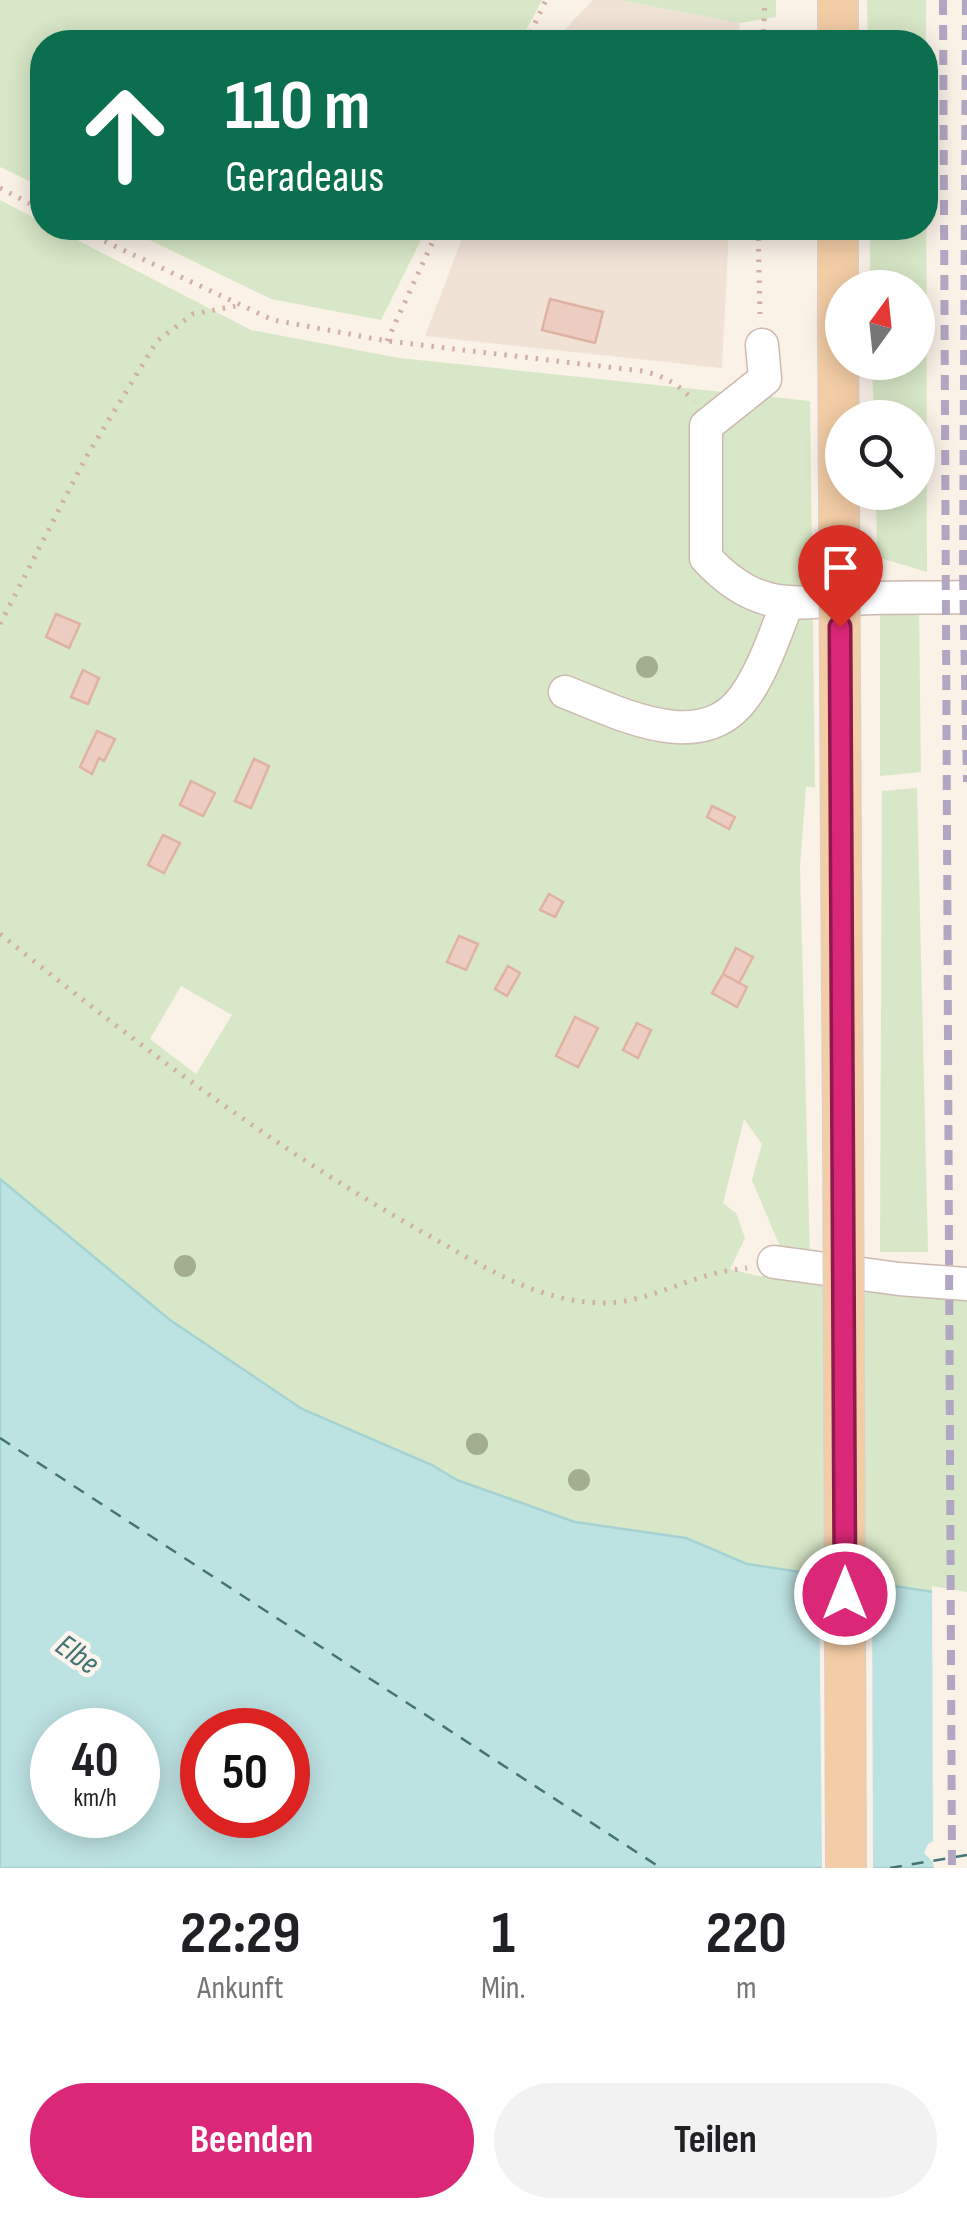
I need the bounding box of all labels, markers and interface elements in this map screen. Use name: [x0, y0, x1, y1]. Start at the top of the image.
text: 110 m: [225, 65, 371, 149]
icon: ahead: [60, 70, 190, 200]
text: Geradeaus: [225, 150, 384, 205]
north arrow: [825, 270, 935, 380]
map controls: [825, 270, 935, 510]
button: search: [825, 400, 935, 510]
pin: [798, 525, 883, 628]
icon: arrive: [813, 540, 868, 595]
position arrow: [793, 1542, 897, 1646]
water label: Elbe: [48, 1626, 106, 1684]
speed limit sign: 50: [180, 1708, 310, 1838]
text: 40: [71, 1731, 119, 1791]
text: km/h: [73, 1783, 117, 1814]
text: 22:29: [180, 1898, 301, 1970]
text: 1: [491, 1898, 515, 1970]
text: 220: [706, 1898, 787, 1970]
text: Ankunft: [197, 1969, 284, 2008]
text: Min.: [481, 1969, 526, 2008]
text: m: [736, 1969, 757, 2008]
button: Beenden: [30, 2083, 474, 2198]
button: Teilen: [494, 2083, 937, 2198]

